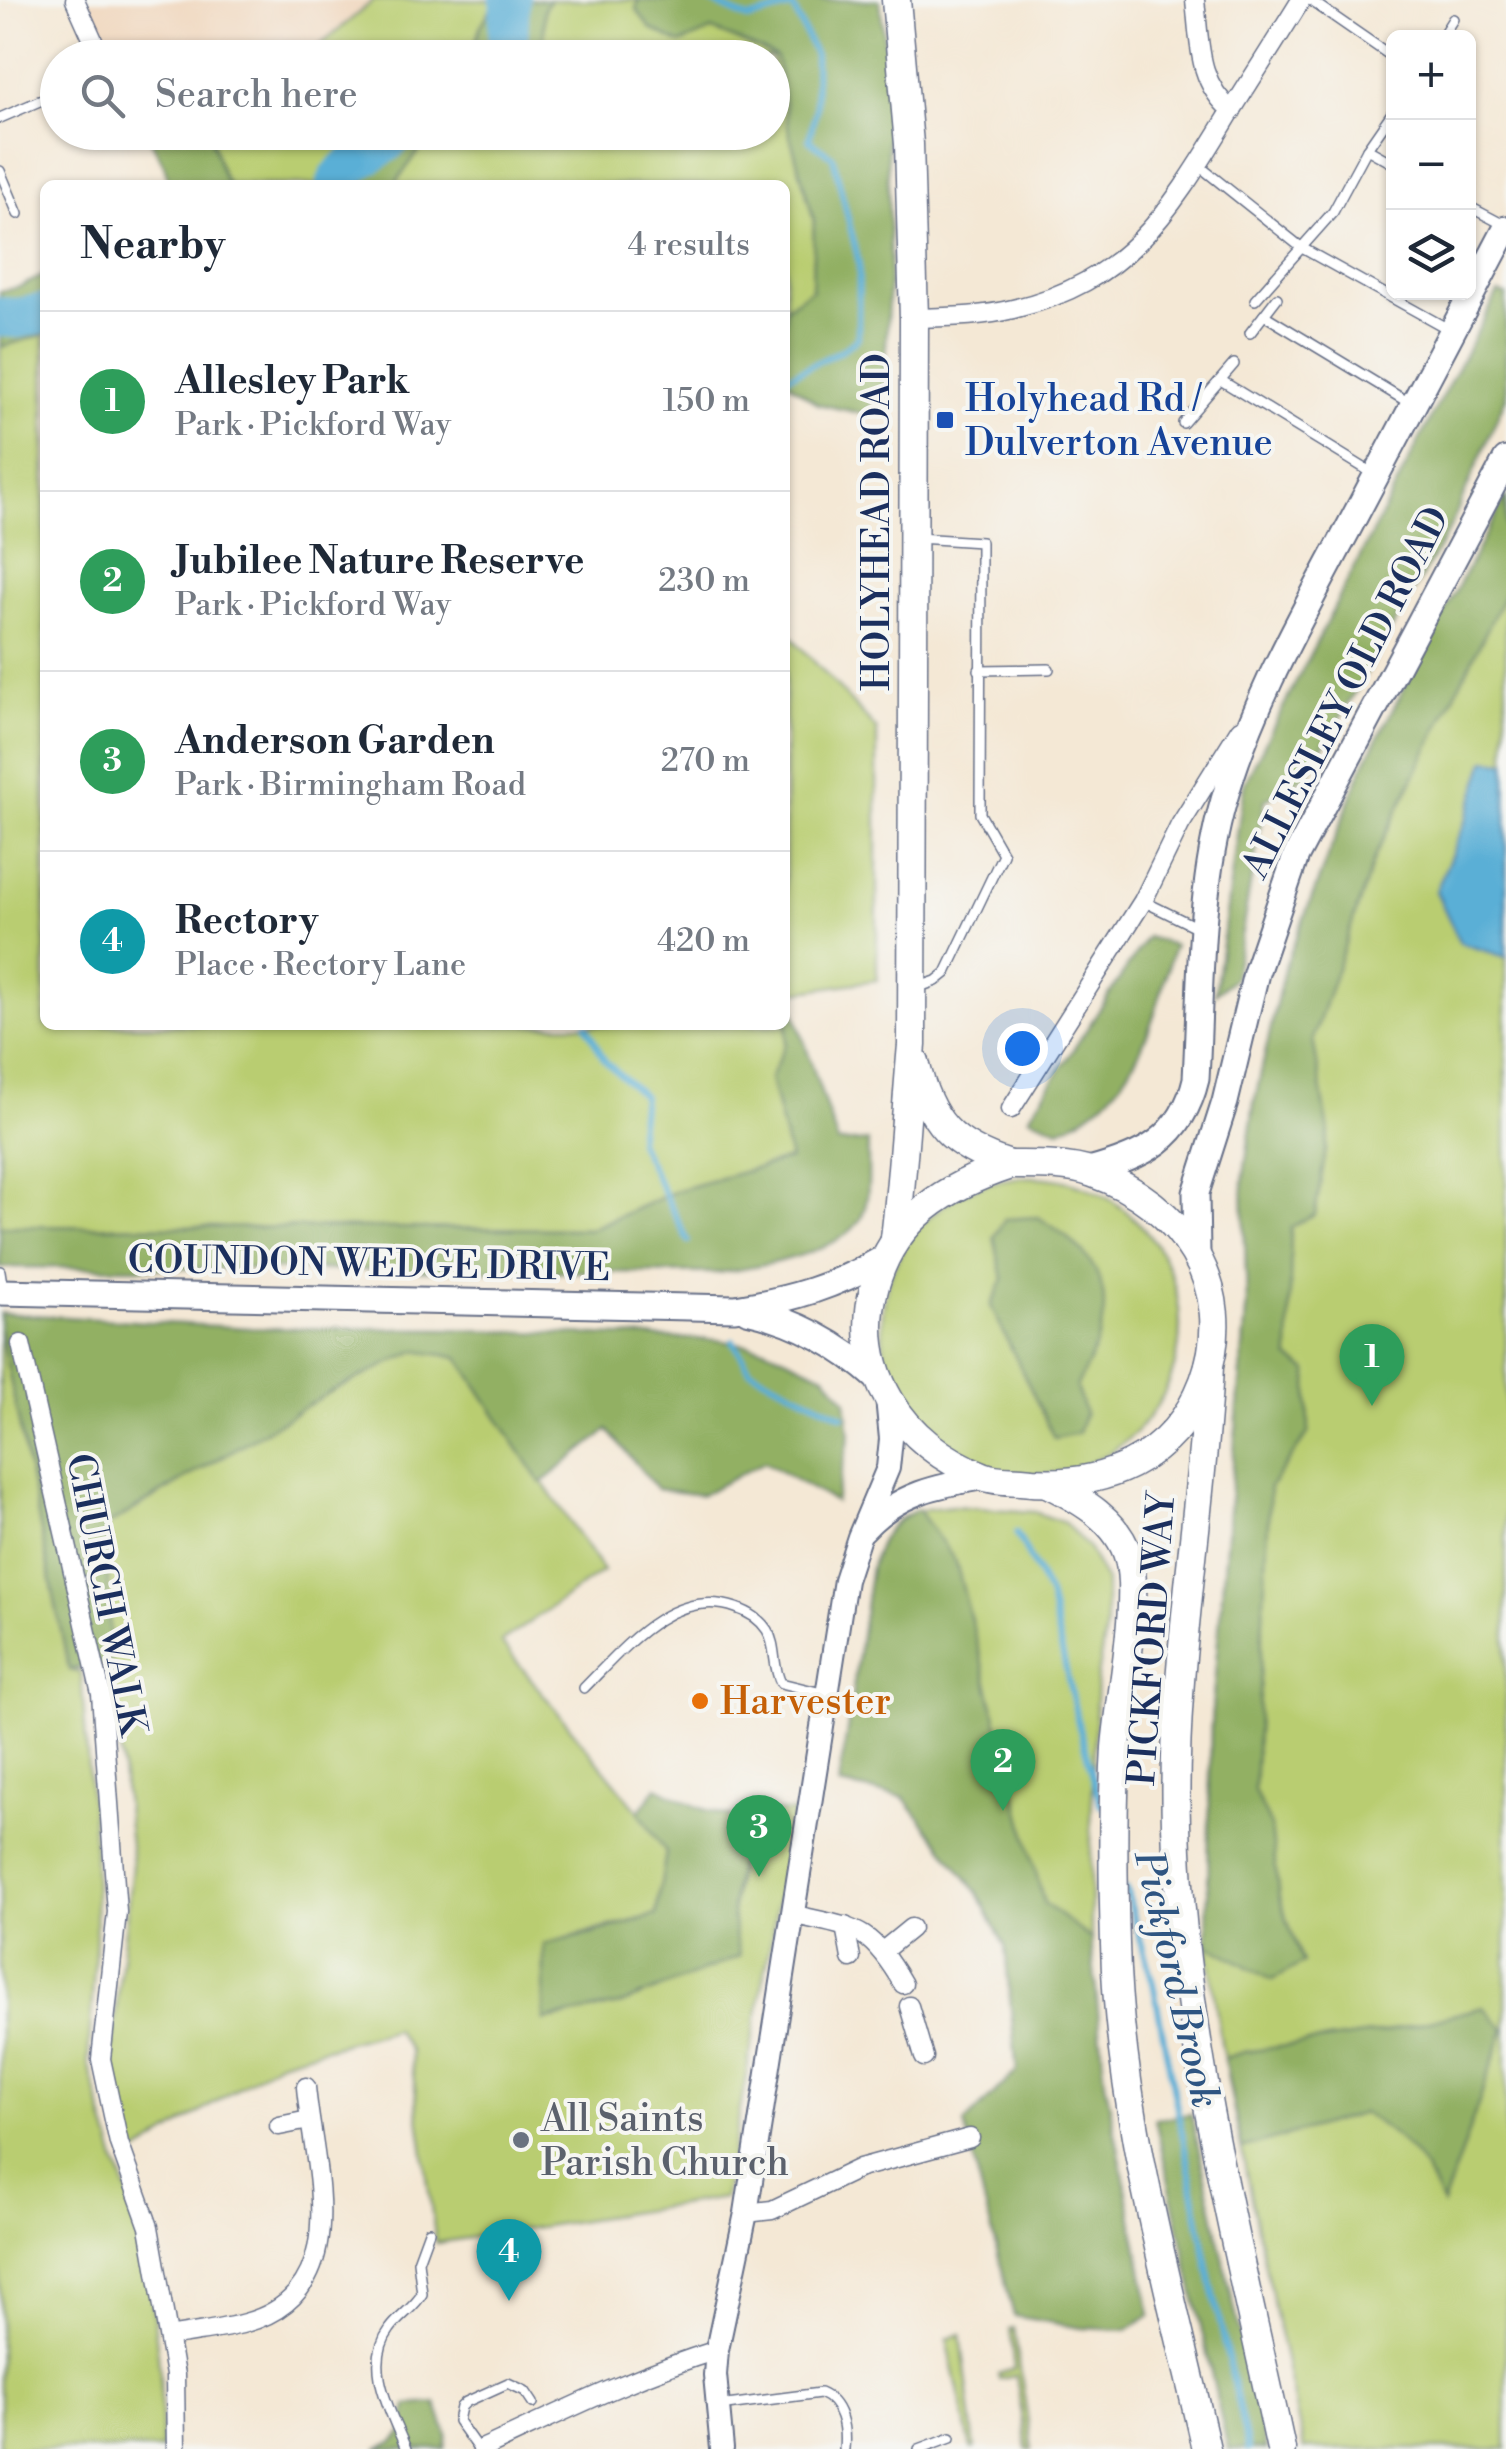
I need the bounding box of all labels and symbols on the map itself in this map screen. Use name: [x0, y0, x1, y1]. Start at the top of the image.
street label: HOLYHEAD ROAD: [854, 353, 901, 691]
place label: Holyhead Rd / Dulverton Avenue: [965, 376, 1273, 467]
marker: Holyhead Rd / Dulverton Avenue: [934, 409, 956, 431]
street label: ALLESLEY OLD ROAD: [1232, 499, 1460, 887]
your location: [997, 1023, 1048, 1074]
street label: COUNDON WEDGE DRIVE: [127, 1237, 611, 1292]
pin: 1: [1340, 1324, 1404, 1406]
street label: CHURCH WALK: [55, 1450, 156, 1741]
street label: PICKFORD WAY: [1119, 1489, 1186, 1787]
place label: Harvester: [720, 1679, 891, 1726]
marker: Harvester: [689, 1690, 711, 1712]
pin: 2: [970, 1728, 1036, 1811]
pin: 3: [726, 1794, 792, 1877]
water label: Pickford Brook: [1122, 1845, 1230, 2113]
place label: All Saints Parish Church: [540, 2096, 789, 2187]
marker: All Saints Parish Church: [510, 2129, 532, 2151]
pin: 4: [476, 2218, 542, 2301]

